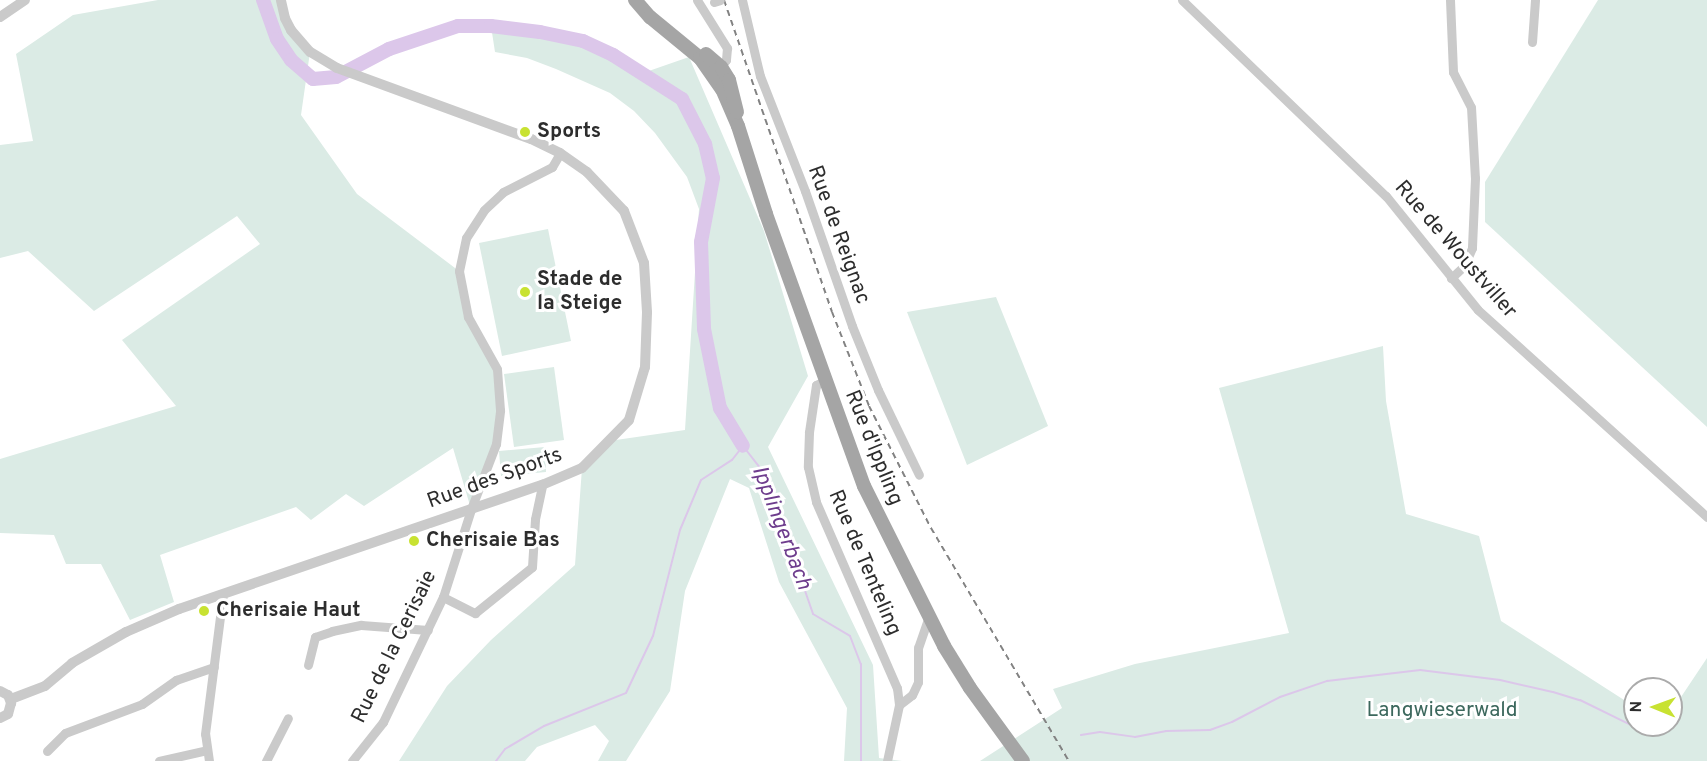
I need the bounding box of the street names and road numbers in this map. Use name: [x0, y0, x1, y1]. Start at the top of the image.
street label: Rue de Reignac: [801, 162, 875, 308]
street label: Rue de Woustviller: [1388, 176, 1522, 324]
street label: Rue d'Ippling: [838, 387, 908, 509]
street label: Rue des Sports: [424, 443, 566, 515]
street label: Rue de Tenteling: [822, 486, 906, 640]
street label: Rue de la Cerisaie: [347, 566, 443, 728]

